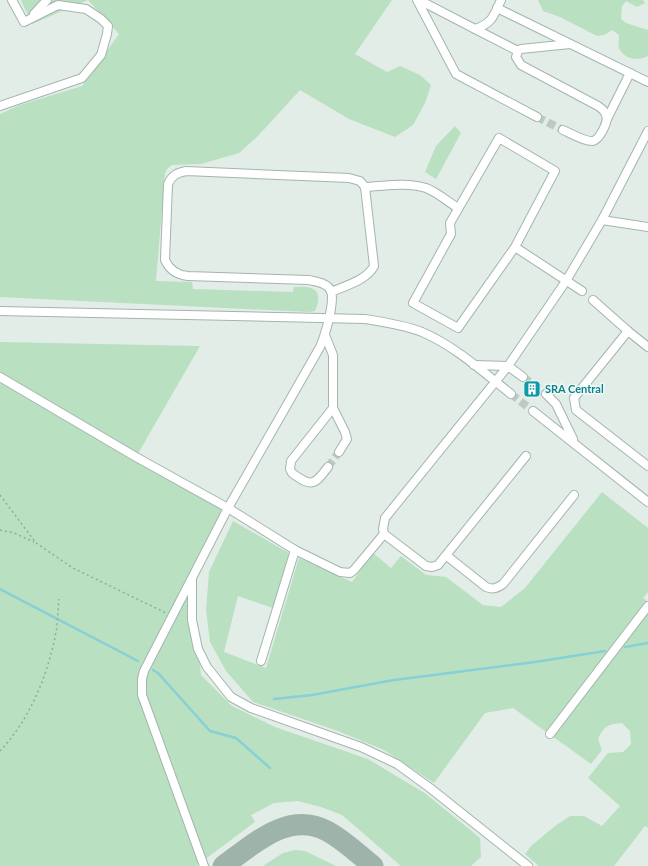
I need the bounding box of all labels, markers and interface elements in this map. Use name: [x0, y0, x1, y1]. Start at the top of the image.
building icon: SRA Central: [522, 379, 542, 399]
place label: SRA Central: [545, 382, 604, 395]

